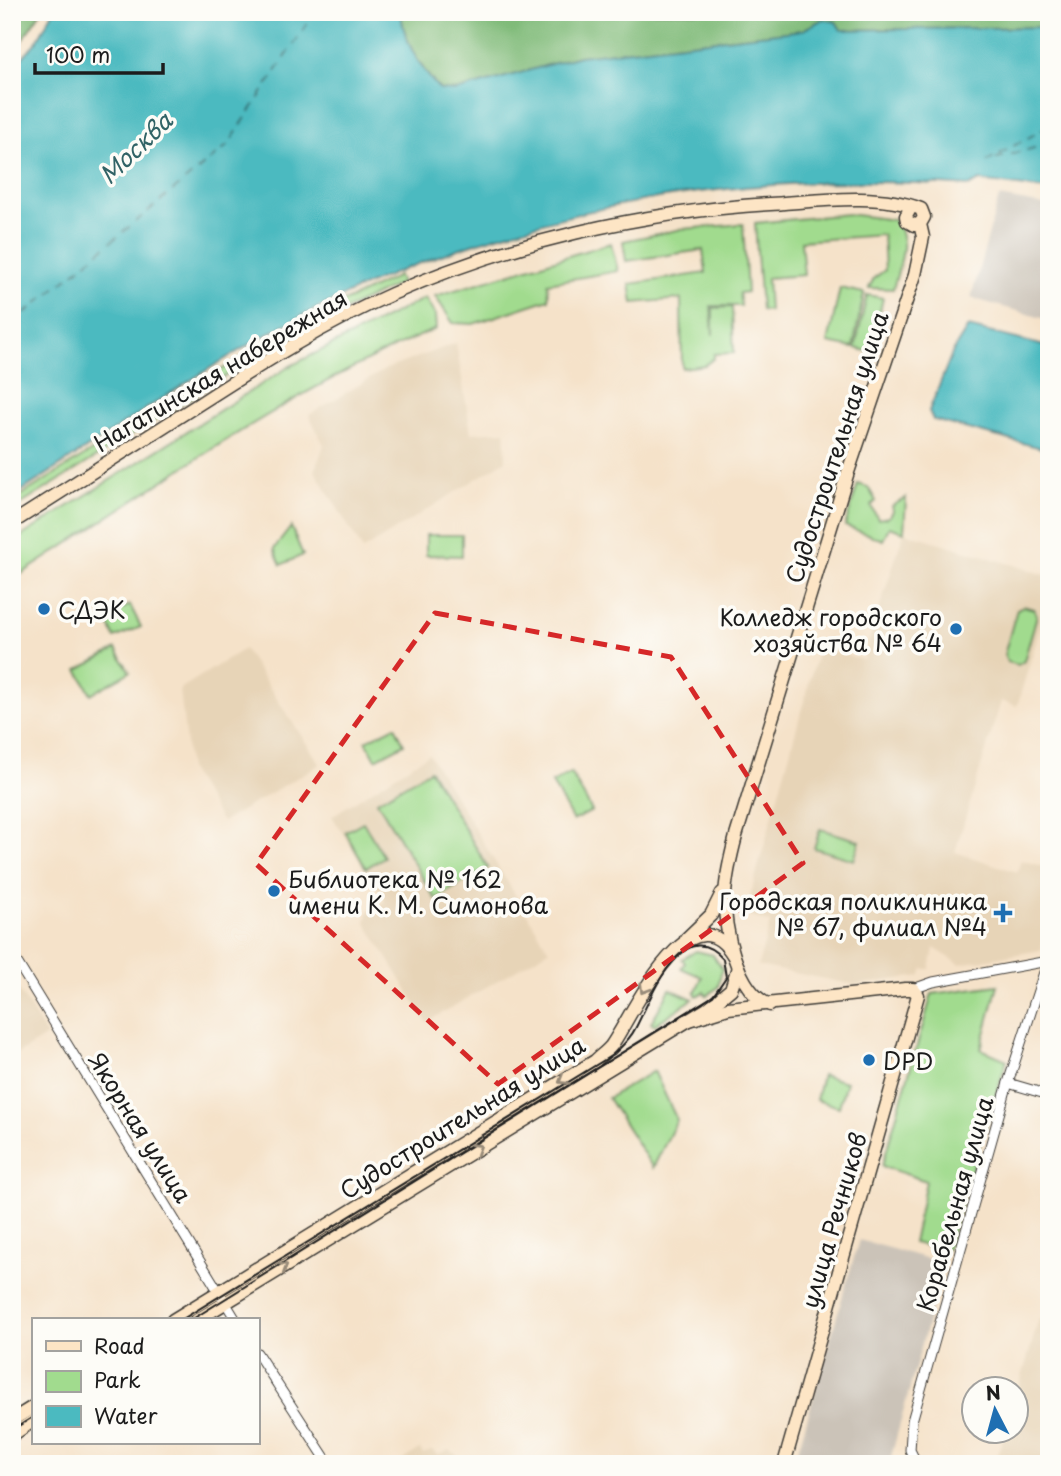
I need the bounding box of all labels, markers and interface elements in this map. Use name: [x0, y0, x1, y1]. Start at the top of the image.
scale bar: [35, 32, 163, 76]
text: 100 m: [46, 38, 110, 70]
water label: Москва: [90, 102, 181, 191]
street label: Нагатинская набережная: [86, 280, 354, 460]
street label: Судостроительная улица: [776, 306, 897, 587]
place label: СДЭК: [58, 592, 125, 627]
place label: Колледж городского хозяйства № 64: [719, 599, 942, 660]
marker: СДЭК: [36, 601, 52, 617]
marker: Колледж городского хозяйства № 64: [948, 621, 964, 637]
place label: Библиотека № 162 имени К. М. Симонова: [288, 861, 549, 922]
marker: Библиотека № 162 имени К. М. Симонова: [266, 883, 282, 899]
place label: Городская поликлиника № 67, филиал №4: [719, 883, 988, 944]
marker: Городская поликлиника № 67, филиал №4: [993, 903, 1013, 923]
one-way arrow: [640, 981, 653, 994]
street label: Судостроительная улица: [332, 1027, 592, 1207]
place label: DPD: [883, 1043, 933, 1078]
street label: Якорная улица: [81, 1045, 202, 1210]
marker: DPD: [861, 1052, 877, 1068]
one-way arrow: [557, 1072, 570, 1085]
street label: Корабельная улица: [906, 1092, 1002, 1316]
street label: улица Речников: [791, 1128, 875, 1312]
one-way arrow: [469, 1143, 482, 1156]
one-way arrow: [276, 1263, 289, 1276]
legend: [32, 1318, 259, 1444]
text: Road: [94, 1329, 145, 1361]
text: Park: [94, 1363, 141, 1395]
north arrow: [960, 1374, 1030, 1444]
text: N: [984, 1377, 1002, 1407]
text: Water: [94, 1399, 158, 1431]

